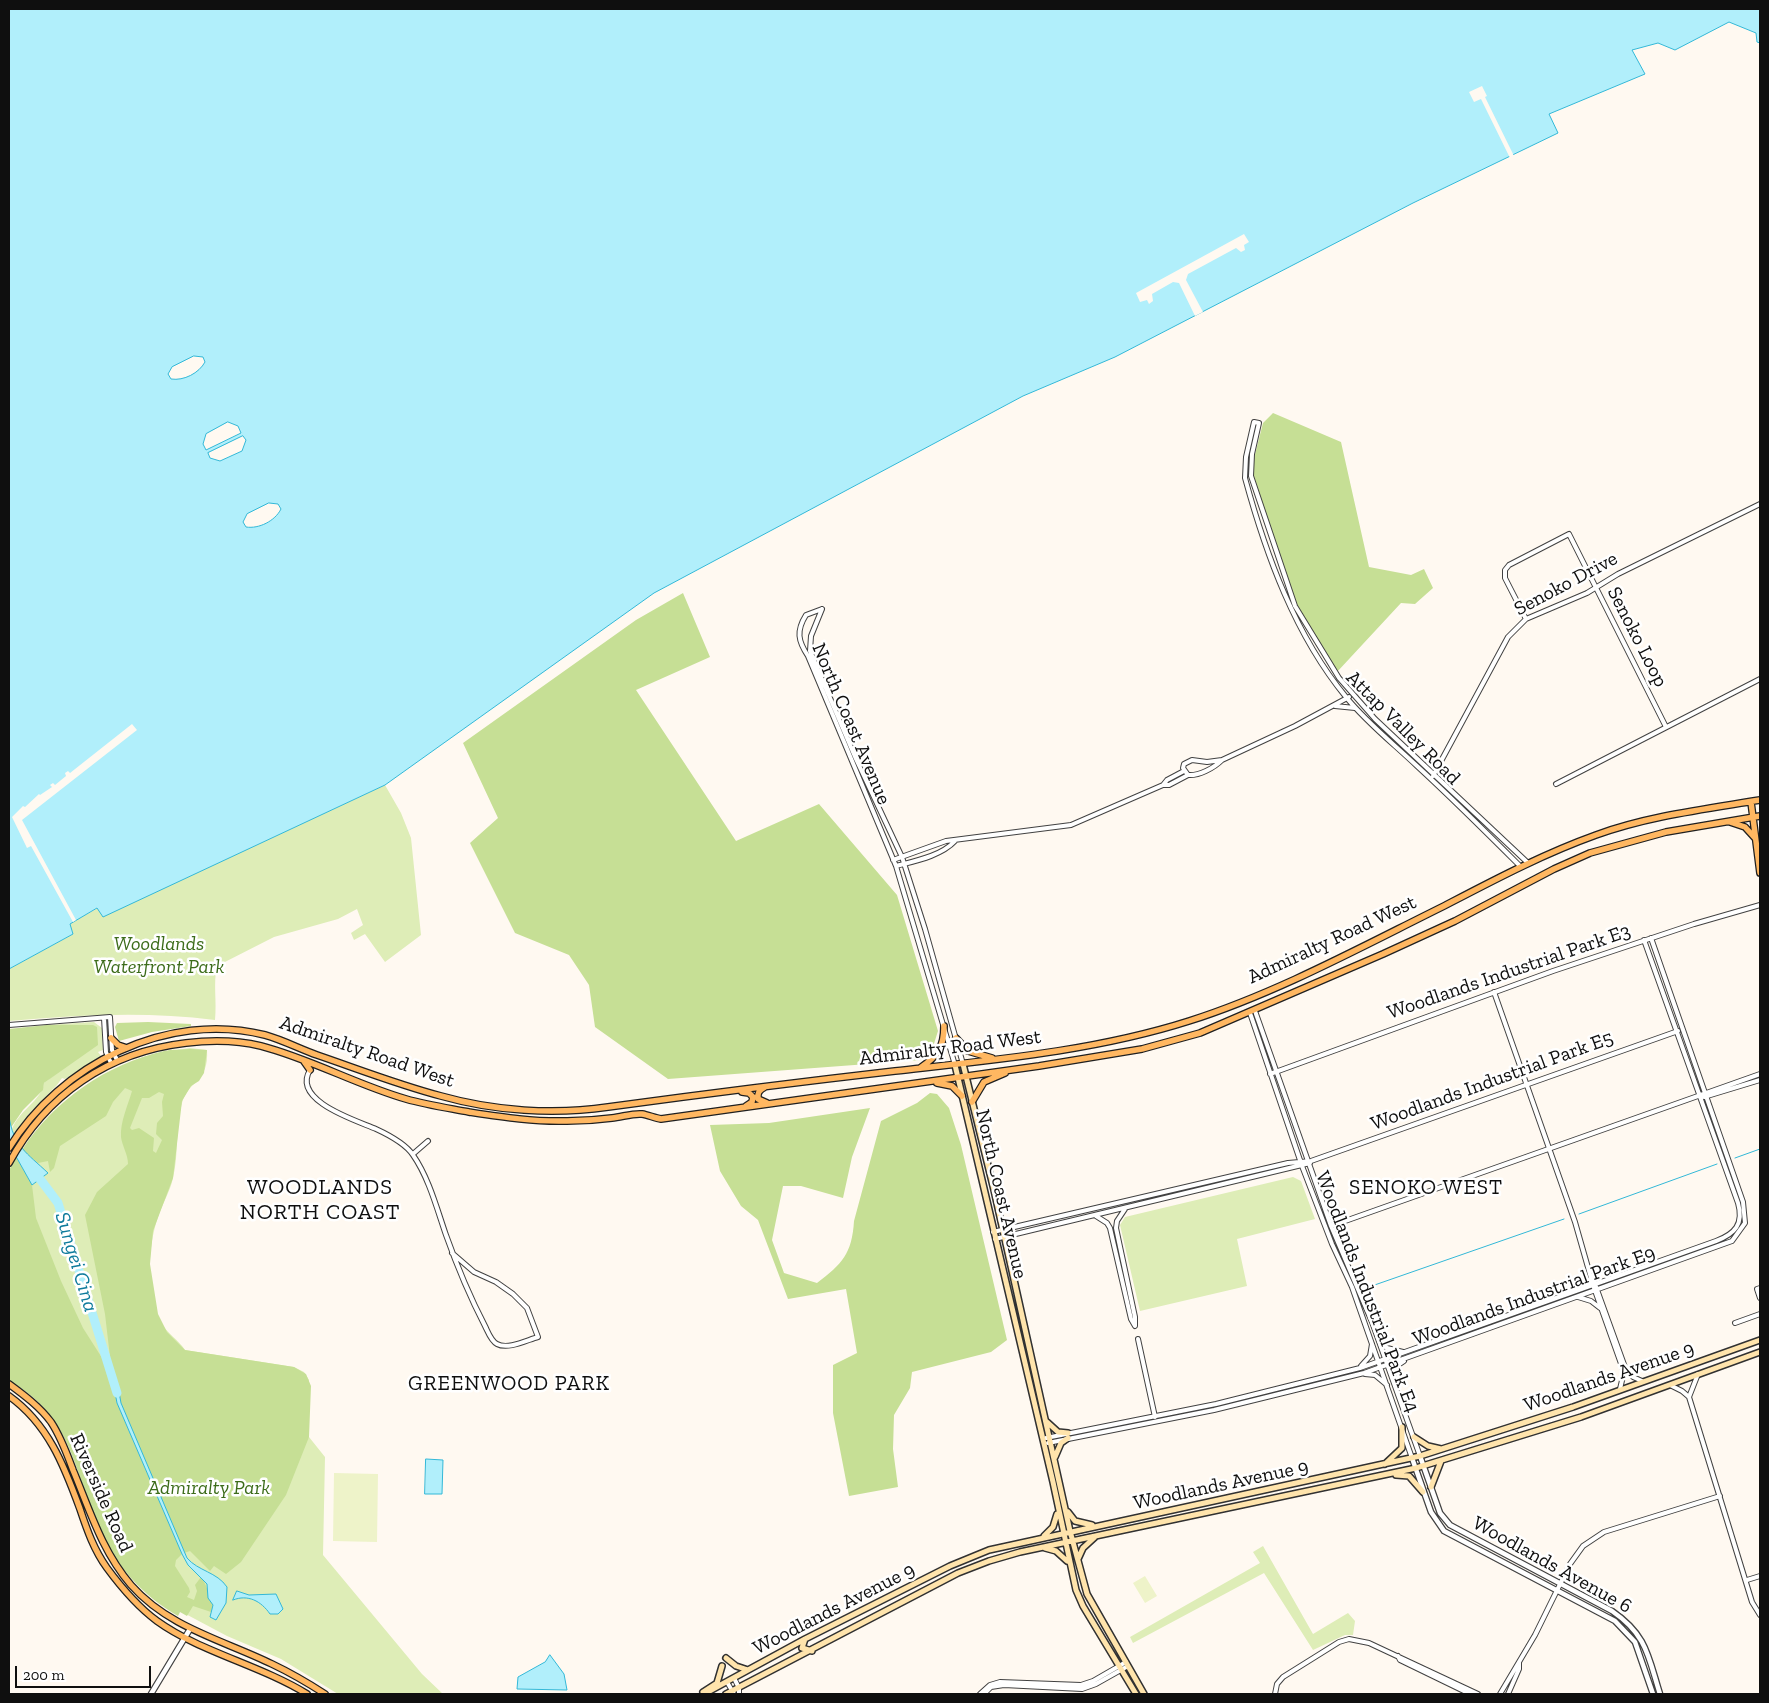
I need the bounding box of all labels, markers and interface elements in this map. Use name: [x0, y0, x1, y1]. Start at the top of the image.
street label: Senoko Drive: [1510, 547, 1622, 621]
street label: Senoko Loop: [1602, 583, 1672, 691]
street label: North Coast Avenue: [806, 640, 896, 808]
street label: Attap Valley Road: [1341, 666, 1465, 790]
street label: Admiralty Road West: [1244, 890, 1420, 990]
street label: Woodlands Industrial Park E3: [1384, 919, 1634, 1025]
park label: Woodlands Waterfront Park: [94, 932, 224, 979]
street label: Admiralty Road West: [277, 1011, 457, 1093]
street label: Admiralty Road West: [858, 1025, 1042, 1071]
street label: Woodlands Industrial Park E5: [1368, 1026, 1616, 1136]
street label: North Coast Avenue: [970, 1107, 1032, 1281]
street label: Woodlands Industrial Park E4: [1310, 1168, 1424, 1416]
district label: WOODLANDS NORTH COAST: [238, 1175, 402, 1226]
district label: SENOKO WEST: [1348, 1175, 1504, 1201]
water label: Sungei Cina: [49, 1209, 103, 1315]
street label: Woodlands Industrial Park E9: [1409, 1241, 1659, 1351]
street label: Woodlands Avenue 9: [1521, 1337, 1697, 1417]
district label: GREENWOOD PARK: [406, 1371, 612, 1397]
street label: Riverside Road: [64, 1430, 138, 1556]
street label: Woodlands Avenue 9: [1131, 1455, 1311, 1515]
park label: Admiralty Park: [148, 1476, 270, 1500]
street label: Woodlands Avenue 6: [1468, 1511, 1636, 1619]
street label: Woodlands Avenue 9: [749, 1558, 919, 1660]
scale bar: [18, 1656, 154, 1688]
text: 200 m: [23, 1666, 64, 1684]

